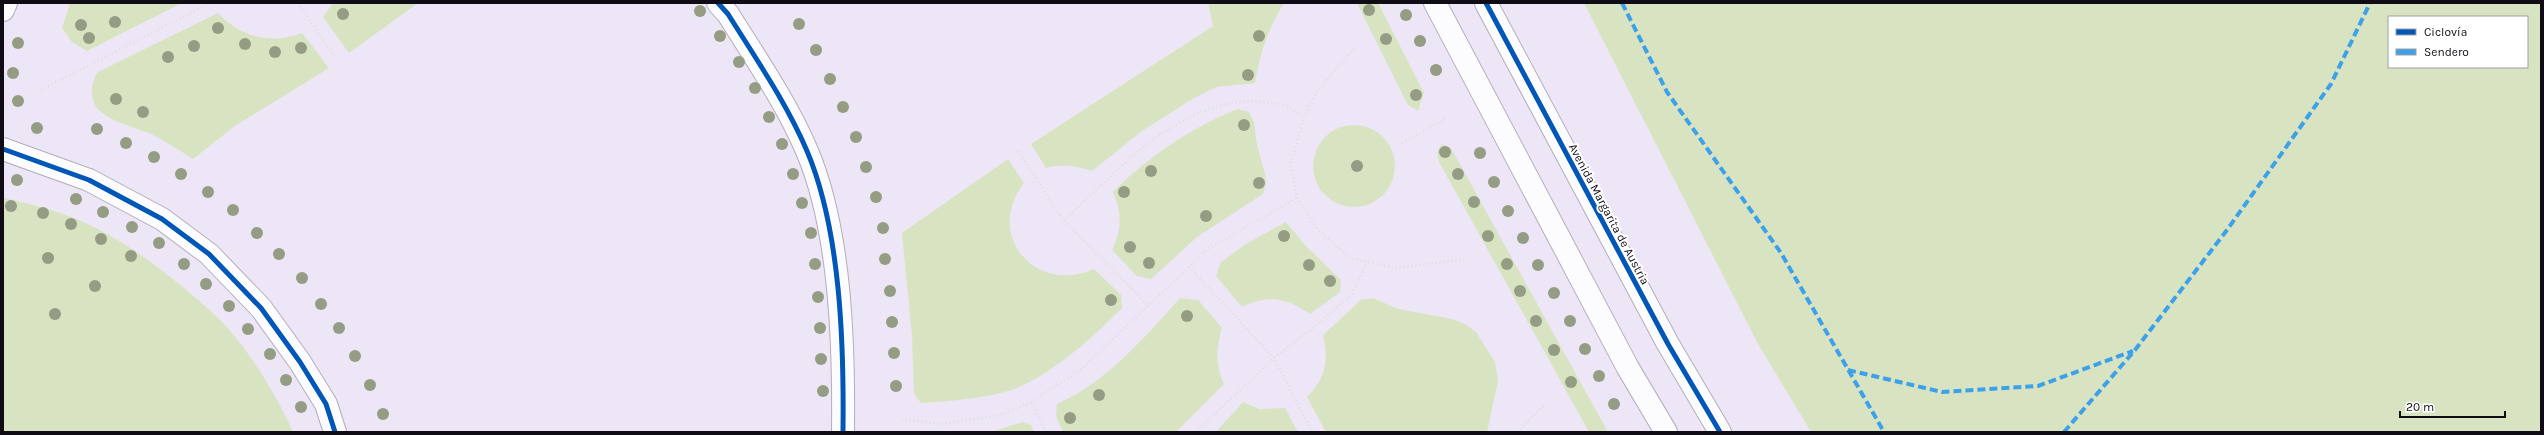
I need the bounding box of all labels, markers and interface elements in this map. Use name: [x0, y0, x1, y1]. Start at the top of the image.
legend: [2388, 16, 2528, 68]
text: Ciclovía: [2424, 25, 2467, 39]
text: Sendero: [2424, 45, 2469, 59]
street label: Avenida Margarita de Austria: [1566, 141, 1652, 287]
scale bar: [2400, 393, 2505, 419]
text: 20 m: [2406, 400, 2434, 414]

